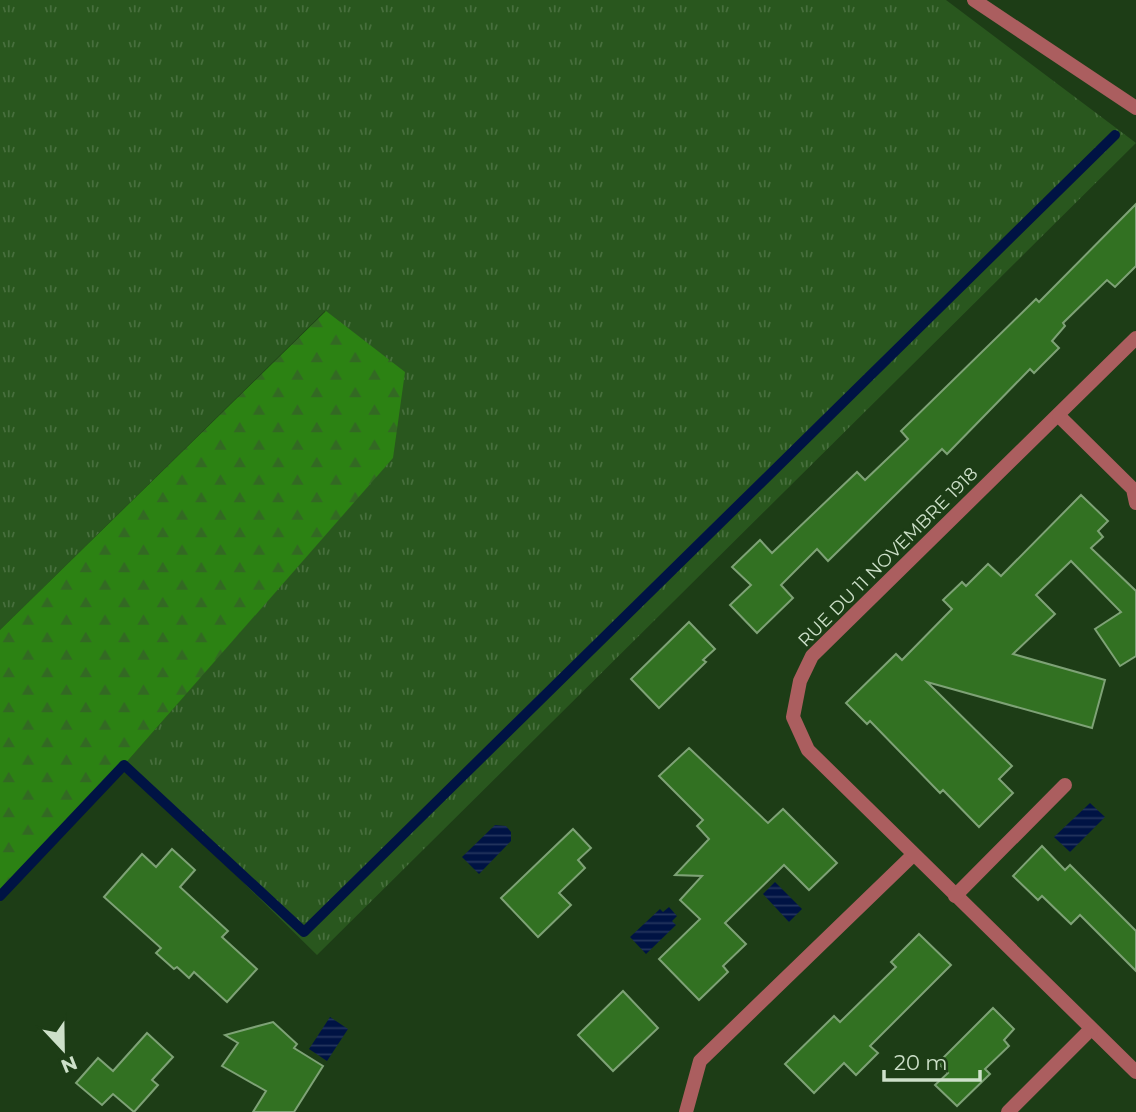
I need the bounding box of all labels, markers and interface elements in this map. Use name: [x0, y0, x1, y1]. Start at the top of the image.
street label: RUE DU 11 NOVEMBRE 1918: [794, 463, 982, 651]
north arrow: [28, 1014, 98, 1084]
scale bar: [884, 1038, 980, 1082]
text: 20 m: [894, 1050, 948, 1075]
text: N: [58, 1051, 81, 1078]

